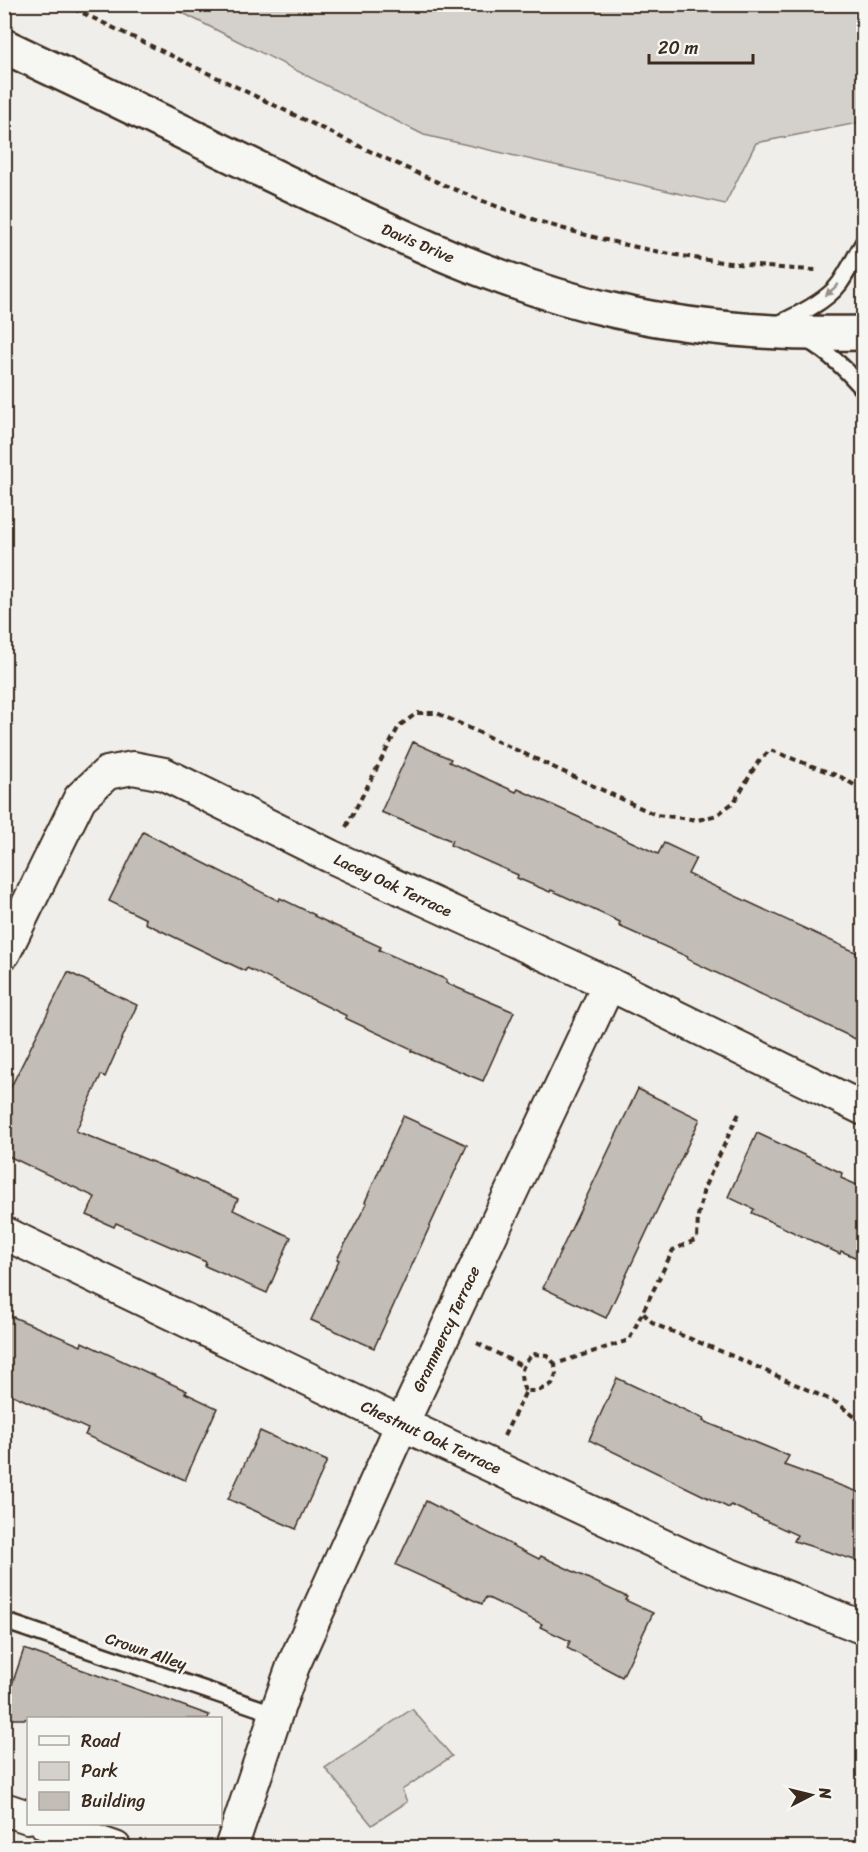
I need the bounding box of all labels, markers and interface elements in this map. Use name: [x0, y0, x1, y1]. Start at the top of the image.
scale bar: [649, 27, 752, 65]
text: 20 m: [658, 32, 698, 64]
street label: Davis Drive: [377, 215, 459, 271]
one-way arrow: [825, 283, 840, 296]
street label: Lacey Oak Terrace: [329, 845, 457, 925]
street label: Grammercy Terrace: [404, 1261, 488, 1397]
street label: Chestnut Oak Terrace: [356, 1392, 506, 1482]
street label: Crown Alley: [101, 1624, 191, 1679]
legend: [27, 1717, 222, 1825]
text: Road: [81, 1725, 121, 1757]
text: Park: [81, 1755, 118, 1787]
north arrow: [781, 1765, 841, 1825]
text: Building: [81, 1785, 145, 1817]
text: N: [810, 1785, 841, 1801]

